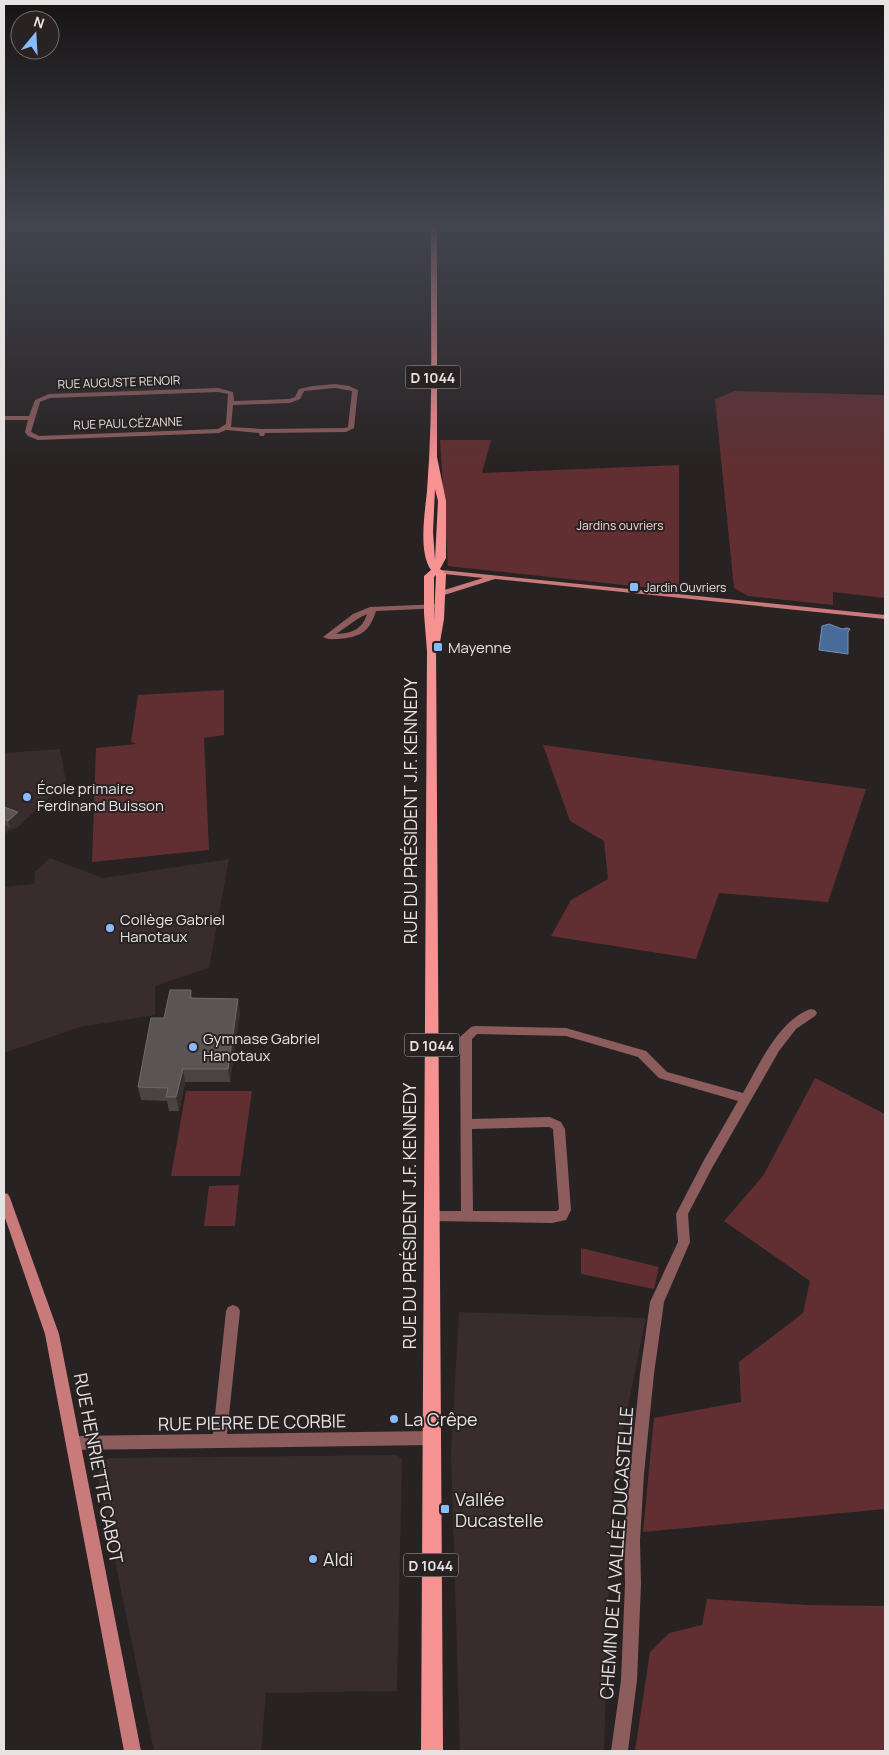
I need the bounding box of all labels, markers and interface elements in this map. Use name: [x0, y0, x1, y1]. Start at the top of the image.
north arrow: [10, 10, 60, 60]
text: N: [31, 12, 47, 33]
road number: D 1044: [406, 366, 460, 388]
street label: RUE AUGUSTE RENOIR: [57, 371, 181, 393]
street label: RUE PAUL CÉZANNE: [73, 413, 183, 433]
park label: Jardins ouvriers: [576, 517, 664, 534]
place label: Jardin Ouvriers: [644, 579, 726, 596]
marker: Jardin Ouvriers: [628, 581, 640, 593]
place label: Mayenne: [448, 637, 511, 658]
marker: Mayenne: [432, 641, 444, 653]
street label: RUE DU PRÉSIDENT J.F. KENNEDY: [398, 677, 422, 944]
place label: École primaire Ferdinand Buisson: [37, 778, 164, 816]
marker: École primaire Ferdinand Buisson: [21, 791, 33, 803]
place label: Collège Gabriel Hanotaux: [120, 909, 225, 947]
marker: Collège Gabriel Hanotaux: [104, 922, 116, 934]
place label: Gymnase Gabriel Hanotaux: [203, 1028, 320, 1066]
road number: D 1044: [404, 1034, 460, 1056]
marker: Gymnase Gabriel Hanotaux: [187, 1041, 199, 1053]
street label: RUE DU PRÉSIDENT J.F. KENNEDY: [397, 1082, 421, 1349]
street label: RUE HENRIETTE CABOT: [69, 1371, 129, 1565]
street label: CHEMIN DE LA VALLÉE DUCASTELLE: [594, 1406, 638, 1700]
place label: La Crêpe: [404, 1407, 478, 1431]
street label: RUE PIERRE DE CORBIE: [158, 1408, 346, 1436]
marker: La Crêpe: [388, 1413, 400, 1425]
place label: Vallée Ducastelle: [455, 1487, 543, 1532]
marker: Vallée Ducastelle: [439, 1503, 451, 1515]
place label: Aldi: [323, 1547, 353, 1571]
marker: Aldi: [307, 1553, 319, 1565]
road number: D 1044: [404, 1554, 458, 1576]

